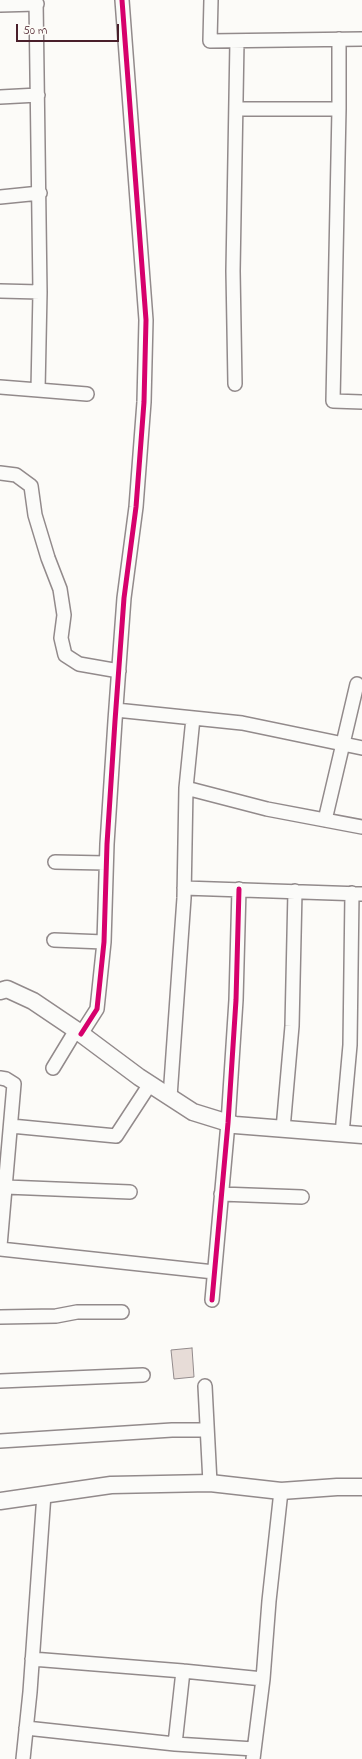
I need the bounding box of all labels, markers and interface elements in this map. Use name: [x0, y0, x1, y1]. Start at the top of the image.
scale bar: [18, 16, 121, 42]
text: 50 m: [23, 22, 47, 40]

